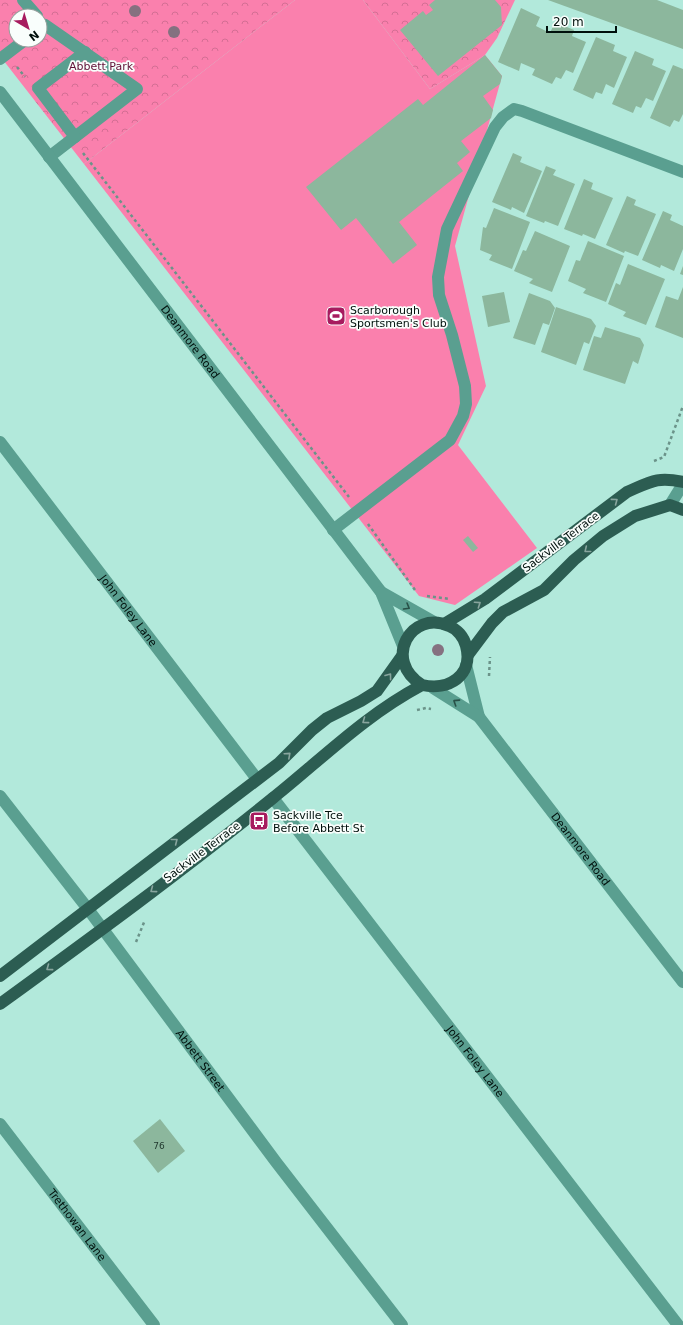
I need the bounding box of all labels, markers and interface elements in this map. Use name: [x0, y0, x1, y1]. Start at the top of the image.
north arrow: [8, 8, 48, 48]
scale bar: [547, 8, 616, 34]
text: 20 m: [553, 15, 584, 29]
text: N: [26, 28, 41, 43]
park label: Abbett Park: [69, 60, 134, 73]
street label: Deanmore Road: [158, 303, 222, 381]
place label: Scarborough Sportsmen's Club: [350, 304, 447, 330]
sports icon: Scarborough Sportsmen's Club: [325, 305, 347, 327]
one-way arrow: [611, 498, 618, 505]
street label: Sackville Terrace: [520, 509, 602, 575]
one-way arrow: [585, 545, 592, 552]
street label: John Foley Lane: [97, 571, 160, 649]
one-way arrow: [474, 601, 481, 609]
one-way arrow: [403, 603, 410, 610]
one-way arrow: [384, 673, 391, 680]
one-way arrow: [453, 699, 460, 707]
one-way arrow: [363, 716, 370, 723]
one-way arrow: [283, 752, 291, 759]
place label: Sackville Tce Before Abbett St: [273, 809, 365, 835]
bus stop icon: Sackville Tce Before Abbett St: [248, 810, 270, 832]
street label: Deanmore Road: [548, 810, 613, 888]
street label: Sackville Terrace: [161, 819, 243, 885]
one-way arrow: [171, 839, 178, 846]
one-way arrow: [150, 885, 157, 892]
one-way arrow: [46, 963, 53, 971]
street label: John Foley Lane: [443, 1022, 507, 1100]
street label: Abbett Street: [173, 1027, 228, 1095]
house number: 76: [153, 1141, 165, 1151]
street label: Trethowan Lane: [45, 1185, 109, 1264]

